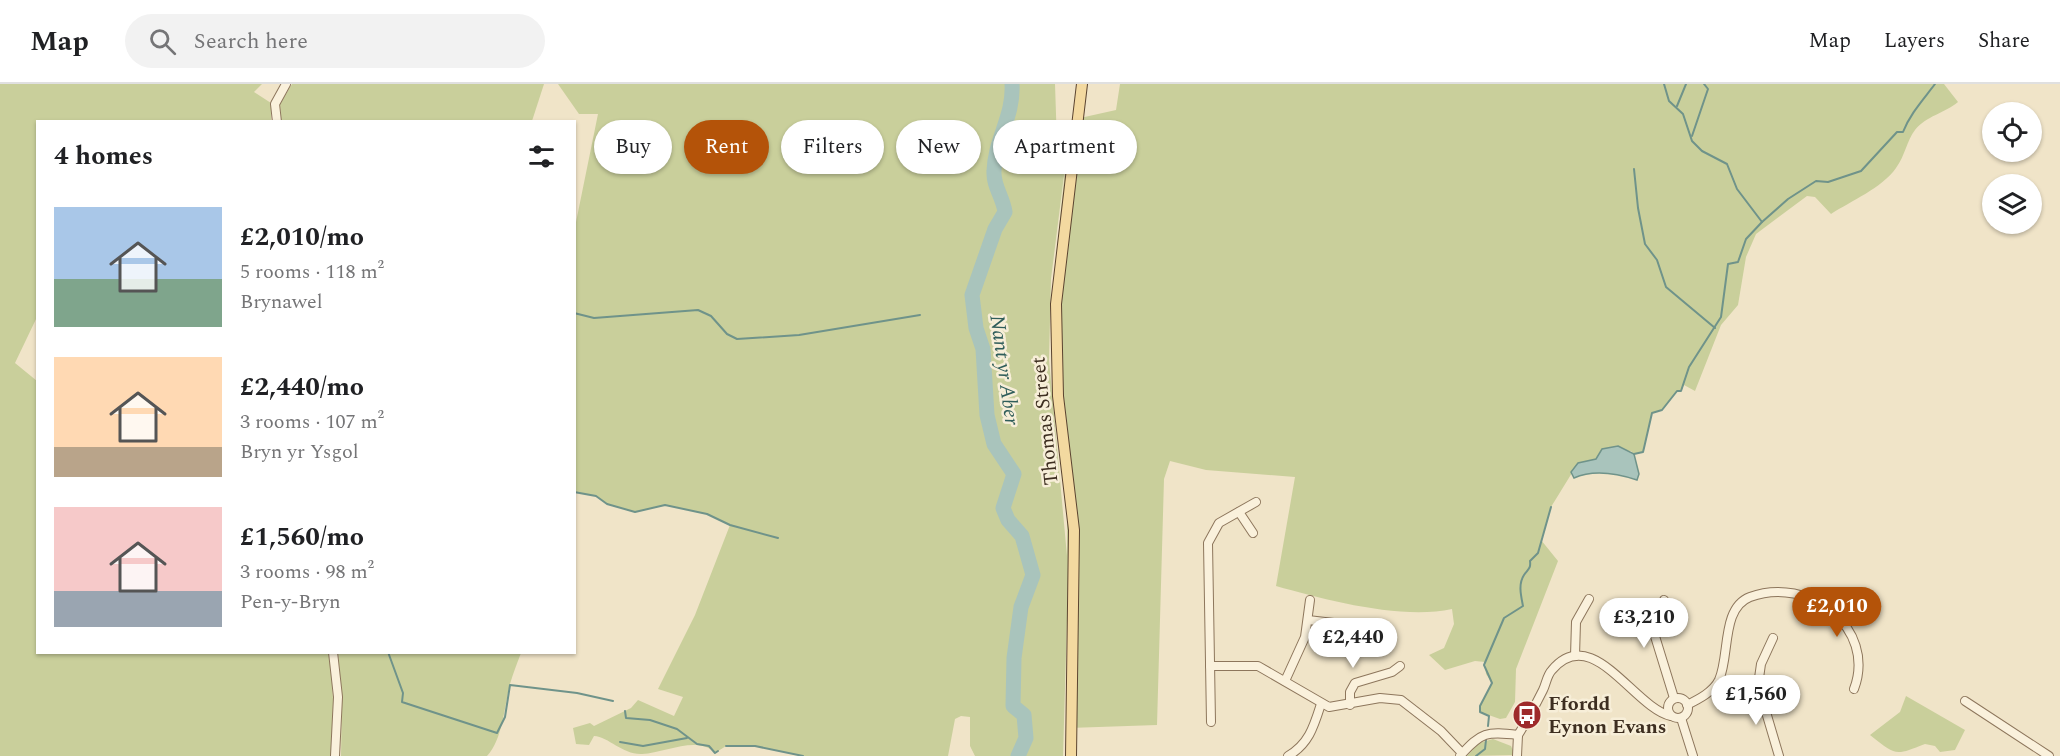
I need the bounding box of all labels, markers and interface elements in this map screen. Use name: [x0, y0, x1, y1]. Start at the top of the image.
search box: [125, 14, 545, 68]
text: Map: [30, 20, 89, 63]
icon: search: [146, 25, 179, 58]
text: Search here: [194, 25, 308, 58]
text: Map: [1809, 25, 1851, 57]
text: Layers: [1884, 25, 1945, 57]
text: Share: [1978, 25, 2030, 57]
map controls: [1982, 102, 2042, 234]
button: locate: [1982, 102, 2042, 162]
chip: Buy: [594, 120, 672, 174]
chip: Rent: [684, 120, 769, 174]
chip: Filters: [781, 120, 884, 174]
chip: New: [896, 120, 981, 174]
chip: Apartment: [993, 120, 1137, 174]
text: 4 homes: [54, 136, 153, 176]
icon: filters: [525, 140, 558, 173]
button: layers: [1982, 174, 2042, 234]
text: £2,010/mo: [240, 217, 364, 257]
icon: home: [102, 231, 174, 303]
text: 5 rooms · 118 m²: [240, 257, 384, 287]
text: Brynawel: [240, 287, 323, 317]
water label: Nant yr Aber: [980, 313, 1028, 428]
street label: Thomas Street: [1023, 355, 1067, 487]
text: £2,440/mo: [240, 367, 364, 407]
icon: home: [102, 381, 174, 453]
text: 3 rooms · 107 m²: [240, 407, 384, 437]
text: Bryn yr Ysgol: [240, 437, 359, 467]
text: £1,560/mo: [240, 517, 364, 557]
icon: home: [102, 531, 174, 603]
text: 3 rooms · 98 m²: [240, 557, 374, 587]
text: Pen-y-Bryn: [240, 587, 341, 617]
pin: £2,010: [1788, 587, 1886, 638]
text: £2,010: [1806, 591, 1868, 621]
pin: £3,210: [1595, 598, 1693, 649]
text: £3,210: [1613, 602, 1675, 632]
pin: £2,440: [1304, 618, 1402, 669]
text: £2,440: [1322, 622, 1384, 652]
pin: £1,560: [1707, 675, 1805, 726]
text: £1,560: [1725, 679, 1787, 709]
place label: Ffordd Eynon Evans: [1548, 689, 1667, 742]
bus stop icon: Ffordd Eynon Evans: [1511, 699, 1543, 731]

